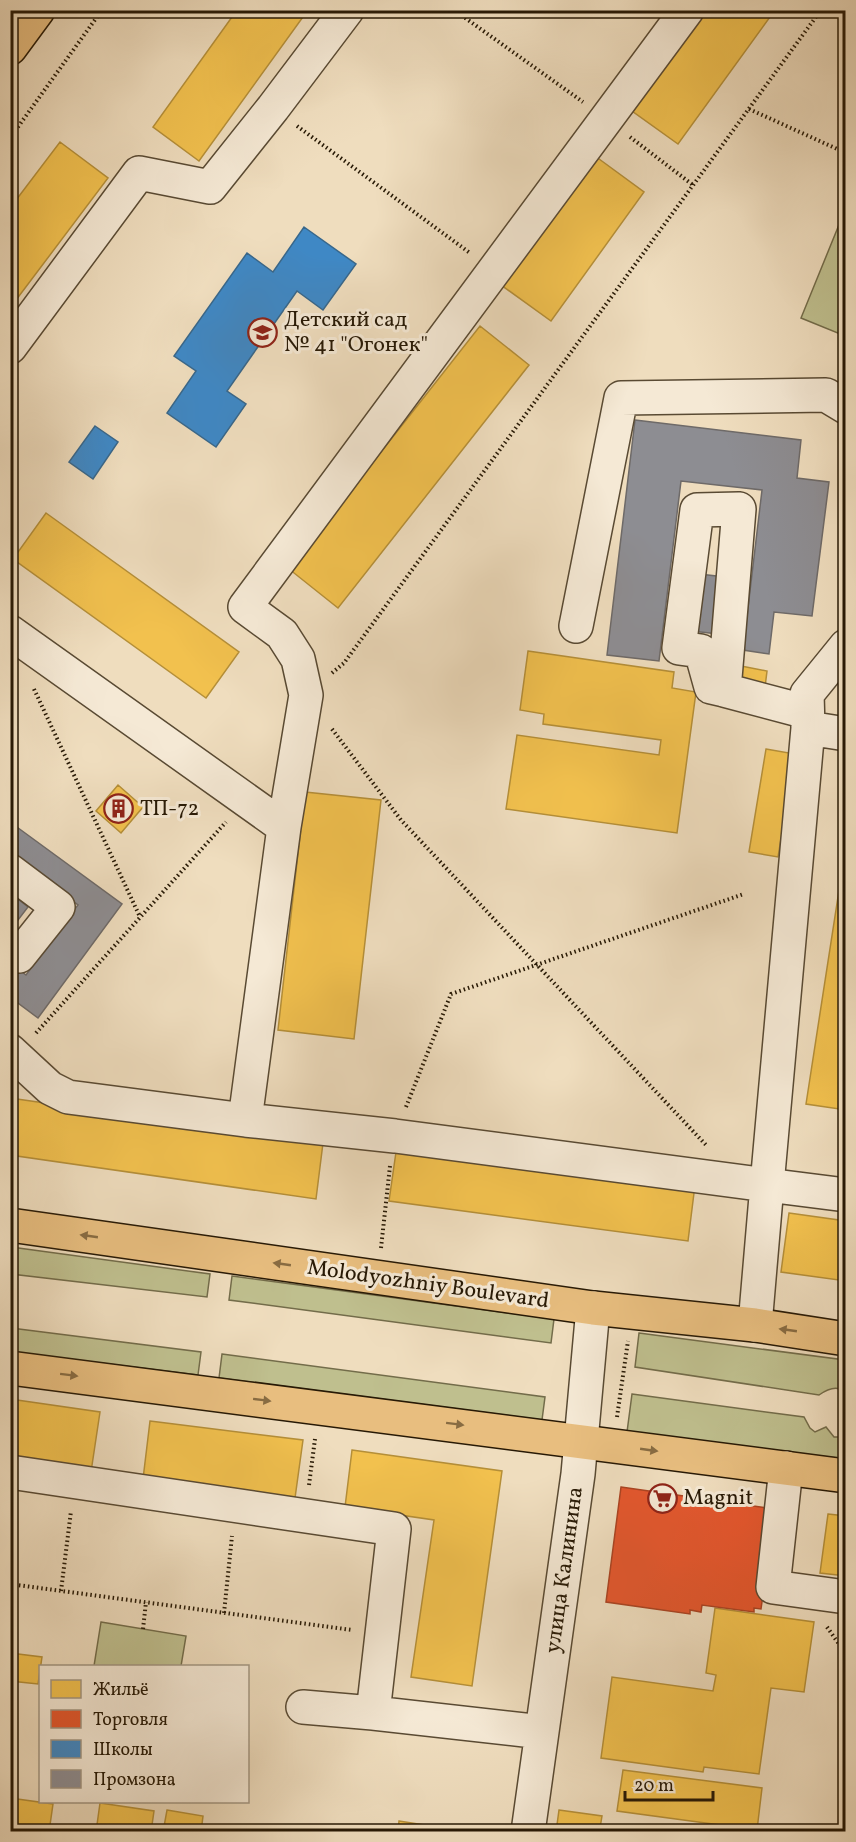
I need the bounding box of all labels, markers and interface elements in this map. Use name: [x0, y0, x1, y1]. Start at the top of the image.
place label: Детский сад № 41 "Огонек": [284, 305, 428, 361]
school or university icon: Детский сад № 41 "Огонек": [247, 317, 279, 349]
building icon: ТП-72: [103, 793, 135, 825]
place label: ТП-72: [140, 794, 199, 825]
one-way arrow: [79, 1232, 98, 1241]
street label: Molodyozhniy Boulevard: [305, 1253, 551, 1317]
one-way arrow: [272, 1259, 291, 1268]
one-way arrow: [778, 1326, 797, 1335]
one-way arrow: [59, 1371, 78, 1380]
one-way arrow: [253, 1395, 272, 1405]
one-way arrow: [446, 1420, 465, 1429]
one-way arrow: [639, 1445, 658, 1454]
supermarket icon: Magnit: [646, 1482, 678, 1514]
place label: Magnit: [683, 1483, 753, 1514]
street label: улица Калинина: [538, 1485, 592, 1655]
legend: [39, 1665, 249, 1803]
text: Жильё: [93, 1678, 149, 1703]
text: Торговля: [93, 1708, 168, 1733]
text: Школы: [93, 1738, 153, 1763]
scale bar: [625, 1764, 714, 1802]
text: Промзона: [93, 1768, 176, 1793]
text: 20 m: [634, 1774, 674, 1799]

